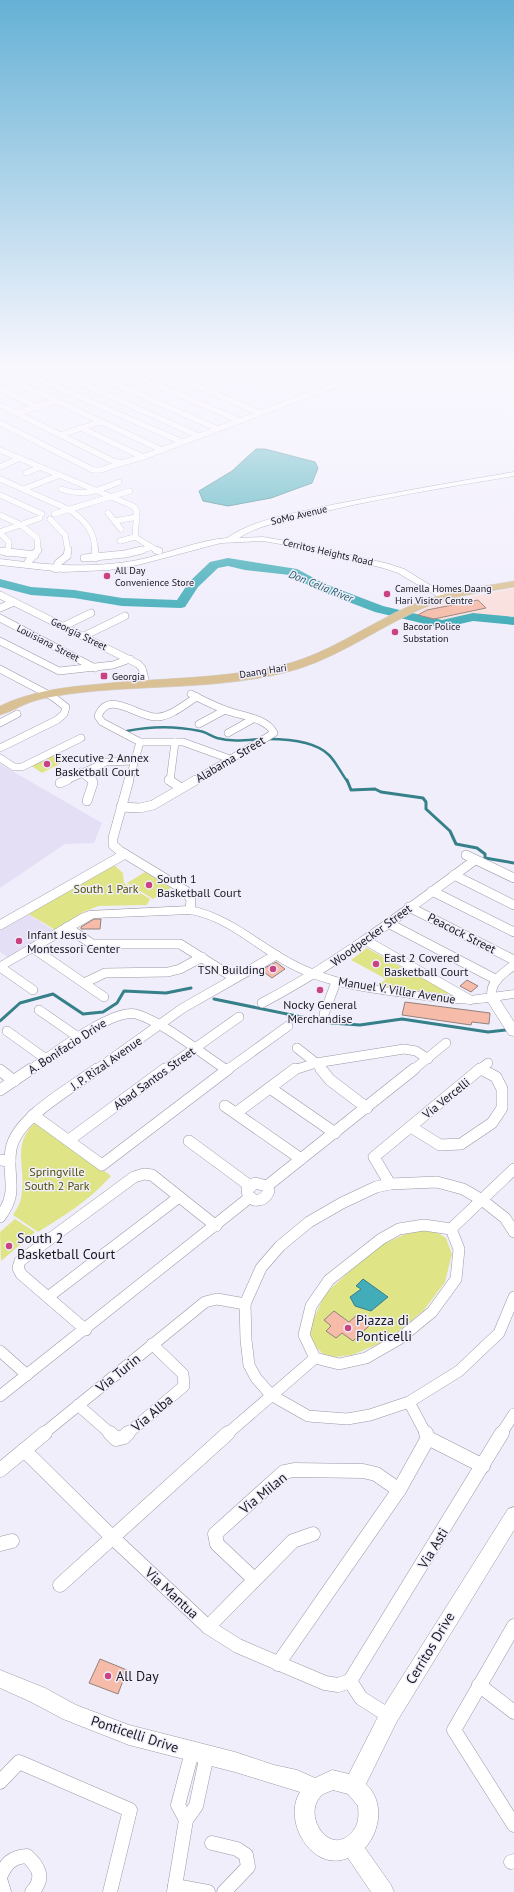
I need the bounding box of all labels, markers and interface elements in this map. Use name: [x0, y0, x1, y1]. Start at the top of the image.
street label: SoMo Avenue: [270, 502, 328, 528]
street label: Cerritos Heights Road: [282, 535, 374, 569]
place label: All Day Convenience Store: [115, 564, 194, 589]
water label: Don Celia River: [287, 567, 356, 606]
marker: All Day Convenience Store: [102, 571, 112, 581]
place label: Camella Homes Daang Hari Visitor Centre: [395, 582, 492, 607]
marker: Camella Homes Daang Hari Visitor Centre: [382, 589, 392, 599]
street label: Georgia Street: [49, 615, 110, 653]
place label: Bacoor Police Substation: [403, 620, 460, 645]
street label: Louisiana Street: [15, 622, 82, 665]
marker: Bacoor Police Substation: [390, 627, 400, 637]
street label: Daang Hari: [238, 661, 288, 681]
place label: Georgia: [112, 670, 145, 683]
marker: Georgia: [99, 671, 109, 681]
street label: Alabama Street: [193, 732, 267, 786]
place label: Executive 2 Annex Basketball Court: [55, 750, 149, 779]
marker: Executive 2 Annex Basketball Court: [42, 759, 52, 769]
place label: South 1 Basketball Court: [157, 871, 241, 900]
marker: South 1 Basketball Court: [144, 880, 154, 890]
park label: South 1 Park: [74, 881, 139, 896]
street label: Woodpecker Street: [328, 901, 414, 969]
street label: Peacock Street: [425, 909, 499, 957]
place label: Infant Jesus Montessori Center: [27, 927, 120, 956]
marker: Infant Jesus Montessori Center: [14, 936, 24, 946]
place label: East 2 Covered Basketball Court: [384, 950, 468, 979]
marker: East 2 Covered Basketball Court: [371, 959, 381, 969]
place label: TSN Building: [198, 962, 265, 977]
marker: TSN Building: [268, 964, 278, 974]
street label: Manuel V. Villar Avenue: [337, 973, 457, 1007]
marker: Nocky General Merchandise: [315, 985, 325, 995]
place label: Nocky General Merchandise: [283, 997, 357, 1026]
street label: A. Bonifacio Drive: [25, 1015, 109, 1077]
street label: J. P. Rizal Avenue: [67, 1033, 145, 1094]
street label: Abad Santos Street: [110, 1043, 198, 1113]
street label: Via Vercelli: [419, 1074, 473, 1122]
park label: Springville South 2 Park: [25, 1164, 90, 1193]
place label: South 2 Basketball Court: [17, 1229, 116, 1263]
marker: South 2 Basketball Court: [4, 1241, 14, 1251]
place label: Piazza di Ponticelli: [356, 1311, 412, 1345]
marker: Piazza di Ponticelli: [343, 1323, 353, 1333]
street label: Via Turin: [91, 1350, 144, 1397]
street label: Via Alba: [127, 1390, 176, 1436]
street label: Via Milan: [235, 1468, 290, 1518]
street label: Via Asti: [413, 1524, 452, 1573]
street label: Via Mantua: [141, 1563, 203, 1623]
street label: Cerritos Drive: [401, 1609, 459, 1687]
place label: All Day: [116, 1667, 159, 1685]
marker: All Day: [103, 1671, 113, 1681]
street label: Ponticelli Drive: [89, 1711, 181, 1757]

